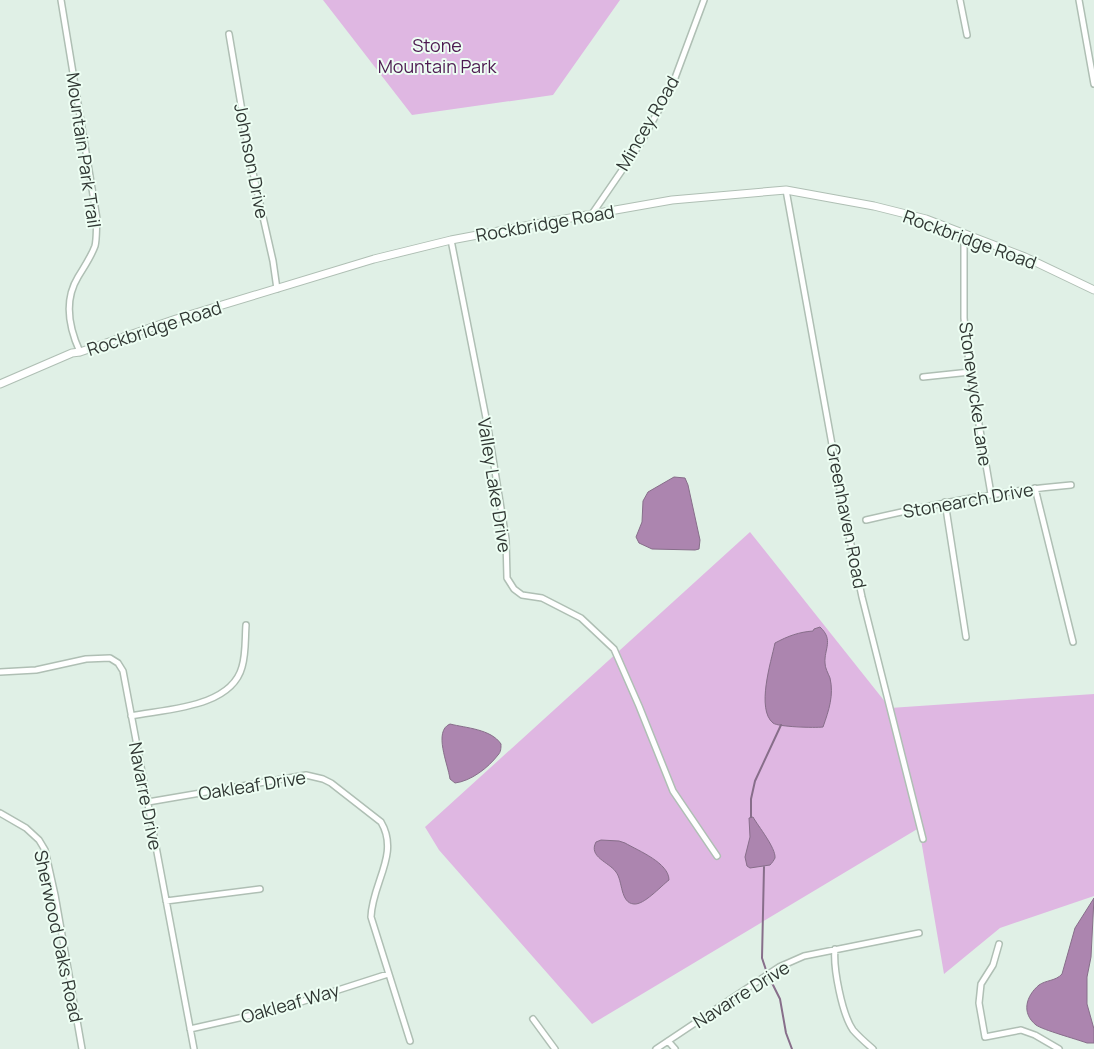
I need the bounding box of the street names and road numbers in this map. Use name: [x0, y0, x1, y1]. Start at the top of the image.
street label: Mountain Park Trail: [61, 71, 107, 229]
street label: Mincey Road: [610, 71, 684, 175]
street label: Johnson Drive: [229, 101, 275, 221]
street label: Rockbridge Road: [474, 199, 616, 247]
street label: Rockbridge Road: [900, 204, 1040, 274]
street label: Rockbridge Road: [84, 295, 224, 361]
street label: Stonewycke Lane: [954, 320, 998, 468]
street label: Valley Lake Drive: [473, 416, 517, 554]
street label: Greenhaven Road: [821, 442, 873, 590]
street label: Stonearch Drive: [901, 477, 1035, 523]
street label: Navarre Drive: [124, 740, 168, 852]
street label: Oakleaf Drive: [197, 765, 307, 805]
street label: Sherwood Oaks Road: [29, 848, 89, 1024]
street label: Navarre Drive: [688, 955, 794, 1033]
street label: Oakleaf Way: [238, 977, 343, 1029]

